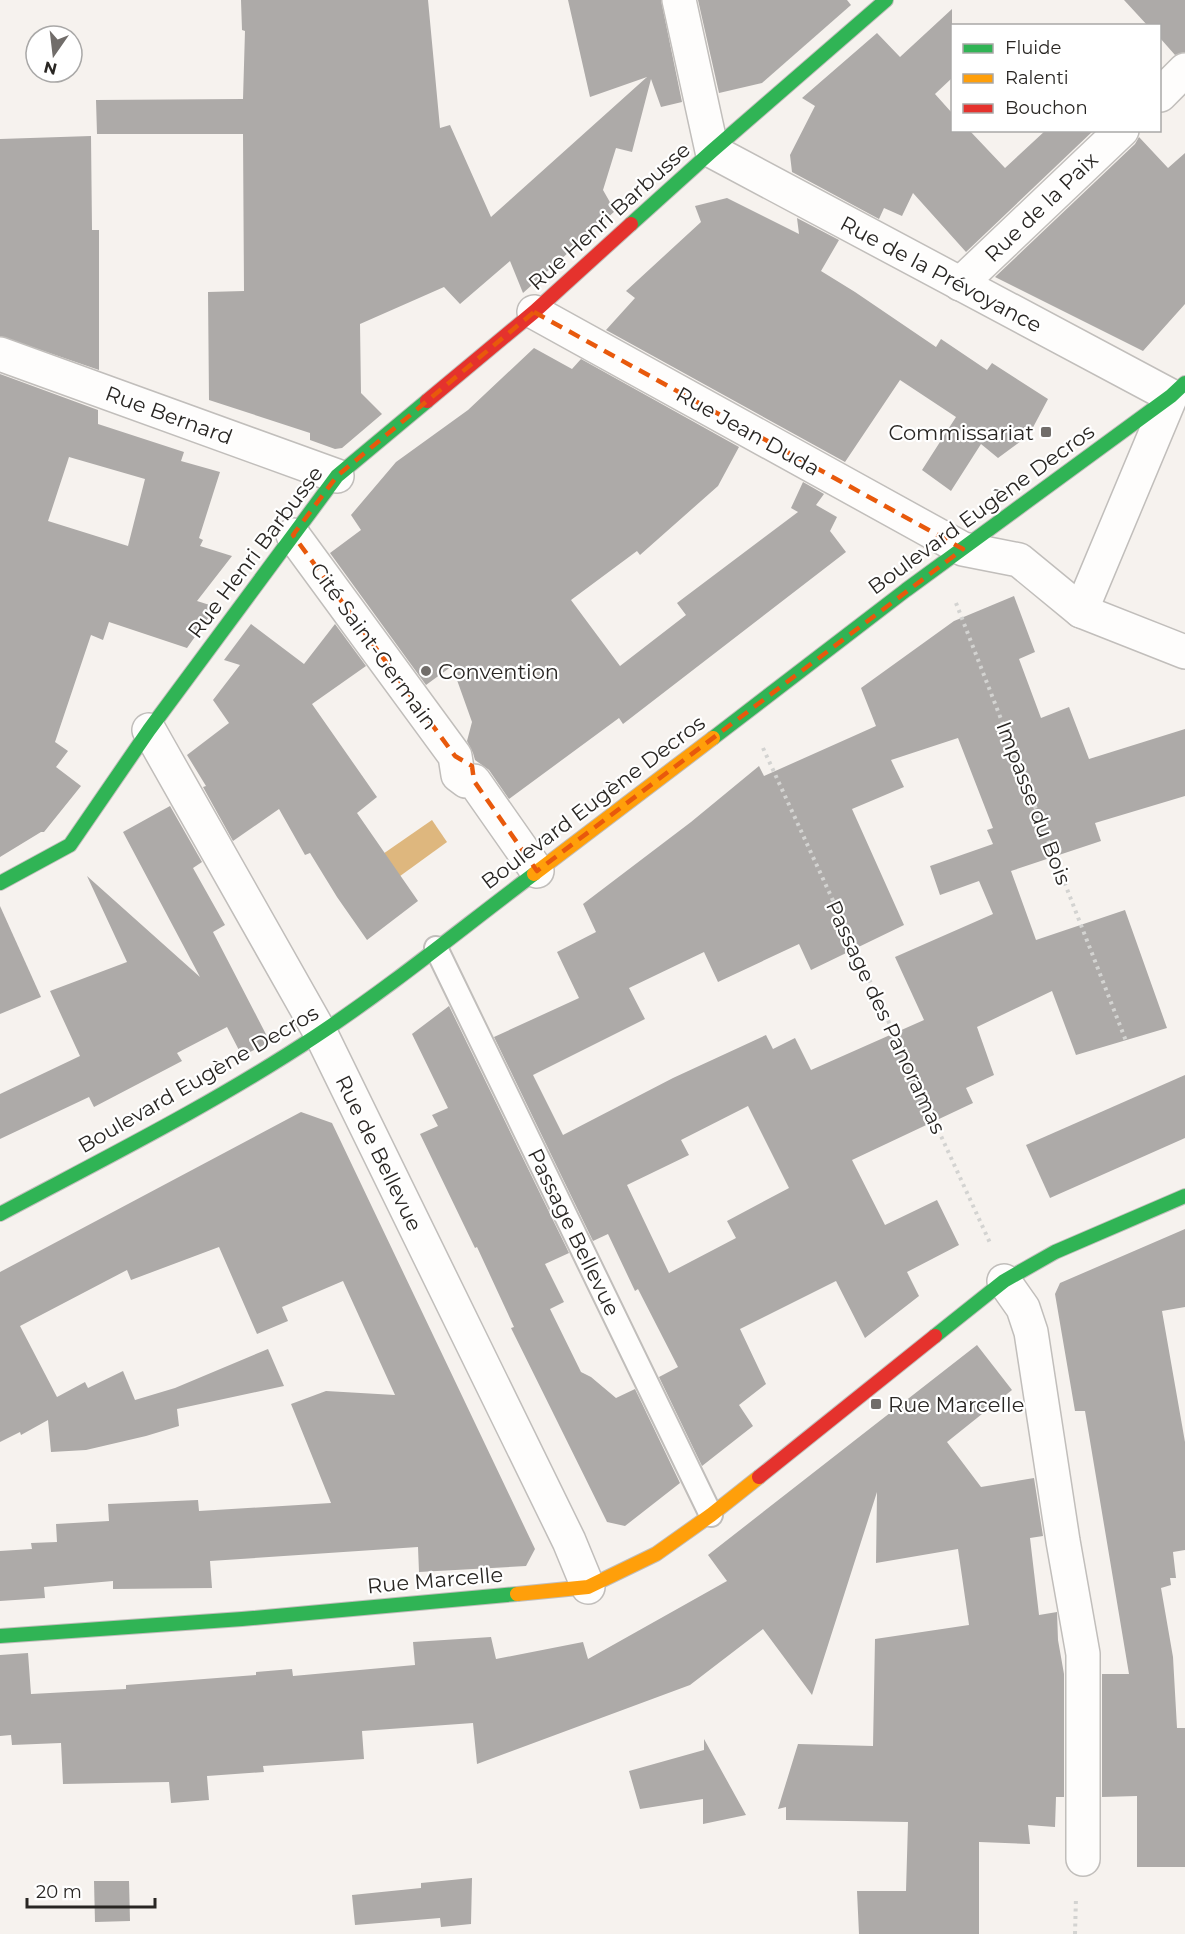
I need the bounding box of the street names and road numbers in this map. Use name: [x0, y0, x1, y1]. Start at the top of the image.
street label: Rue Henri Barbusse: [523, 137, 695, 295]
street label: Rue de la Paix: [979, 147, 1103, 267]
street label: Rue de la Prévoyance: [836, 210, 1046, 338]
street label: Rue Bernard: [102, 380, 236, 450]
street label: Rue Jean Duda: [672, 381, 824, 481]
street label: Boulevard Eugène Decros: [863, 419, 1099, 599]
street label: Rue Henri Barbusse: [182, 461, 328, 643]
street label: Cité Saint-Germain: [305, 558, 443, 734]
street label: Boulevard Eugène Decros: [476, 710, 710, 894]
street label: Impasse du Bois: [991, 718, 1077, 888]
street label: Passage des Panoramas: [821, 896, 951, 1138]
street label: Boulevard Eugène Decros: [73, 1000, 323, 1158]
street label: Rue de Bellevue: [330, 1071, 428, 1235]
street label: Passage Bellevue: [523, 1144, 625, 1320]
street label: Rue Marcelle: [366, 1562, 504, 1598]

